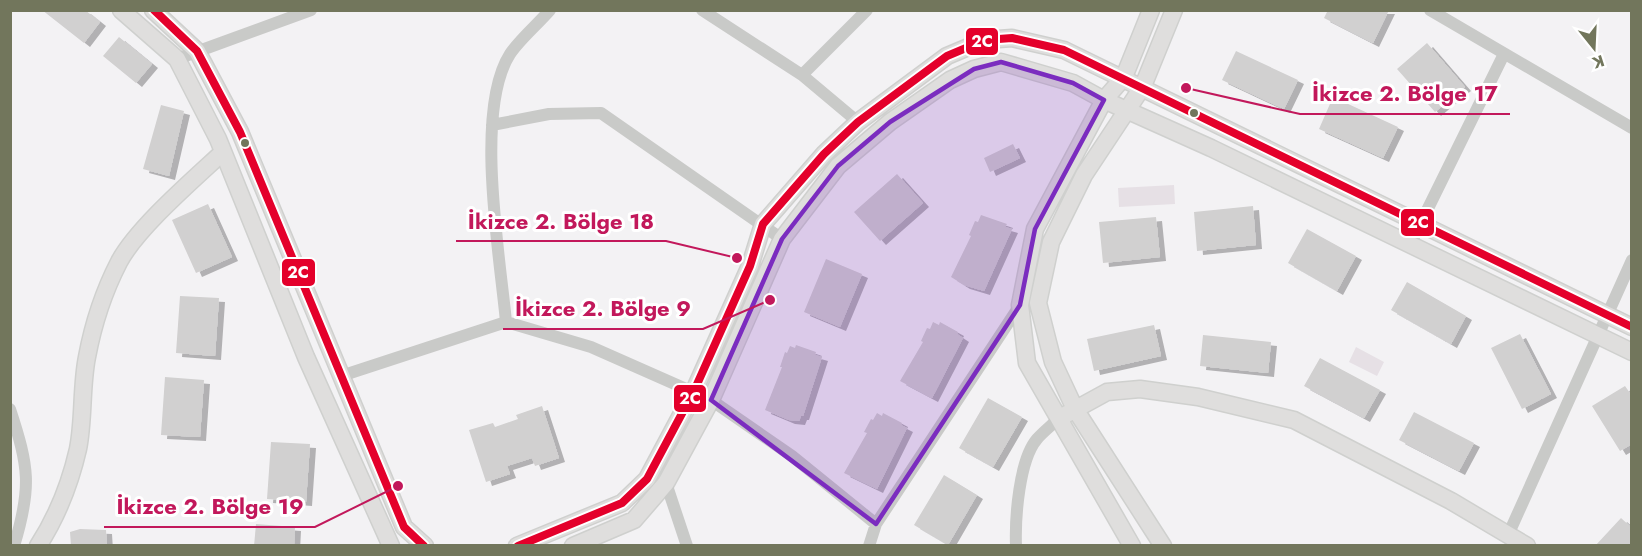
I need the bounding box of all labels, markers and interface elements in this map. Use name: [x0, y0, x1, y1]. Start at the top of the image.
north arrow: [1564, 18, 1624, 78]
line badge: 2C: [965, 27, 999, 56]
text: 2C: [971, 30, 993, 53]
text: K: [1589, 49, 1607, 75]
callout: İkizce 2. Bölge 17: [1300, 74, 1510, 114]
text: İkizce 2. Bölge 17: [1312, 77, 1499, 109]
unlabelled marker: [1188, 107, 1200, 119]
unlabelled marker: [239, 137, 251, 149]
callout: İkizce 2. Bölge 18: [456, 201, 666, 241]
text: İkizce 2. Bölge 18: [468, 205, 654, 237]
line badge: 2C: [1400, 208, 1435, 237]
text: 2C: [1407, 211, 1429, 234]
line badge: 2C: [281, 258, 316, 287]
text: 2C: [287, 261, 309, 284]
callout: İkizce 2. Bölge 9: [503, 289, 703, 329]
text: İkizce 2. Bölge 9: [515, 292, 691, 324]
line badge: 2C: [673, 384, 707, 413]
text: 2C: [679, 387, 701, 410]
callout: İkizce 2. Bölge 19: [104, 487, 315, 527]
text: İkizce 2. Bölge 19: [116, 490, 304, 522]

